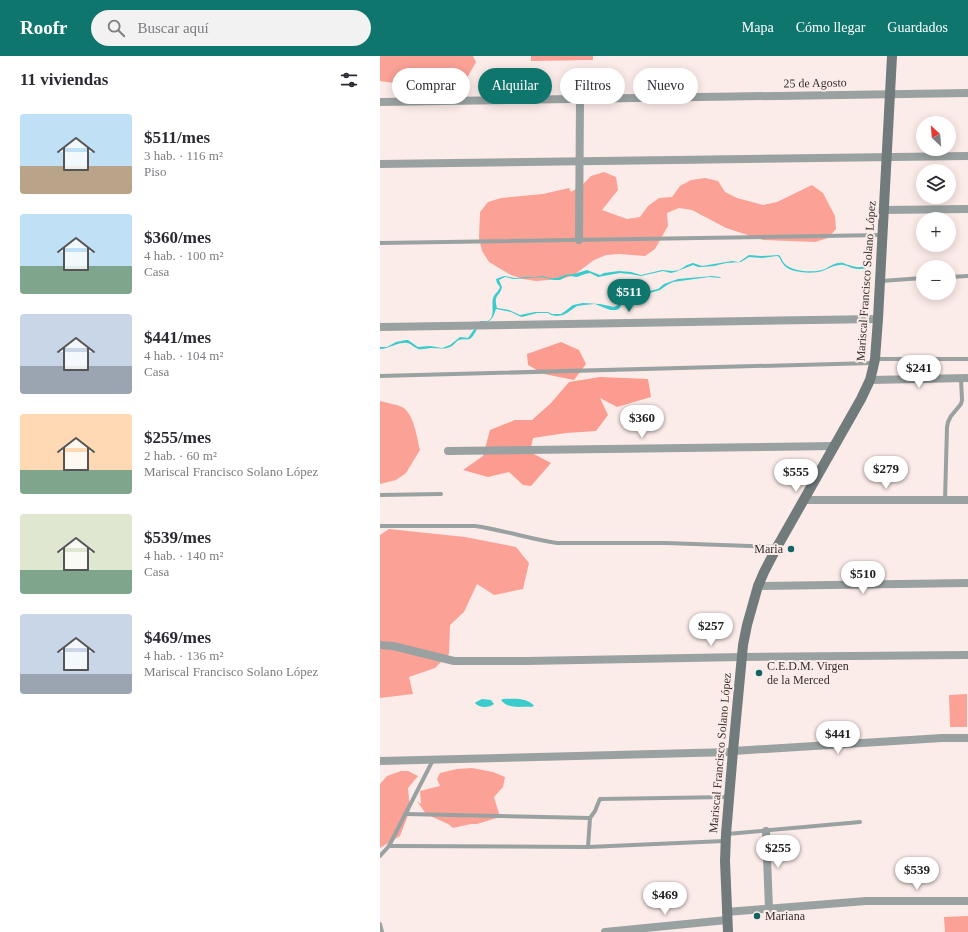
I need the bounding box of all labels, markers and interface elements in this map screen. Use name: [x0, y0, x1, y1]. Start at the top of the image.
search box: [91, 10, 371, 46]
text: Roofr: [20, 17, 67, 38]
icon: search: [105, 17, 127, 39]
text: Buscar aquí: [137, 20, 209, 36]
text: Mapa: [742, 20, 774, 35]
text: Cómo llegar: [796, 20, 865, 35]
text: Guardados: [887, 20, 948, 35]
chip: Comprar: [392, 68, 470, 104]
chip: Alquilar: [478, 68, 552, 104]
chip: Filtros: [560, 68, 625, 104]
chip: Nuevo: [633, 68, 698, 104]
icon: filters: [338, 69, 360, 91]
text: 11 viviendas: [20, 70, 108, 89]
street label: 25 de Agosto: [783, 75, 847, 91]
north arrow: [916, 116, 956, 156]
map controls: [916, 116, 956, 300]
text: $511/mes: [144, 128, 210, 147]
icon: home: [52, 130, 100, 178]
text: 3 hab. · 116 m²: [144, 148, 223, 163]
text: Piso: [144, 164, 166, 179]
button: layers: [916, 164, 956, 204]
street label: Mariscal Francisco Solano López: [853, 200, 879, 362]
button: +: [916, 212, 956, 252]
text: $360/mes: [144, 228, 211, 247]
icon: home: [52, 230, 100, 278]
text: 4 hab. · 100 m²: [144, 248, 223, 263]
button: −: [916, 260, 956, 300]
text: Casa: [144, 264, 169, 279]
pin: $511: [605, 279, 653, 313]
text: $511: [616, 284, 642, 299]
text: $441/mes: [144, 328, 211, 347]
icon: home: [52, 330, 100, 378]
text: 4 hab. · 104 m²: [144, 348, 223, 363]
pin: $241: [895, 355, 943, 389]
text: $241: [906, 360, 932, 375]
text: Casa: [144, 364, 169, 379]
pin: $360: [618, 405, 666, 439]
text: $360: [629, 410, 655, 425]
text: $255/mes: [144, 428, 211, 447]
icon: home: [52, 430, 100, 478]
text: 2 hab. · 60 m²: [144, 448, 217, 463]
pin: $279: [862, 456, 910, 490]
pin: $555: [772, 459, 820, 493]
text: $279: [873, 461, 899, 476]
text: Mariscal Francisco Solano López: [144, 464, 318, 479]
text: $555: [783, 464, 809, 479]
text: $539/mes: [144, 528, 211, 547]
icon: home: [52, 530, 100, 578]
place label: Maria: [754, 542, 784, 556]
marker: Maria: [786, 544, 796, 554]
text: 4 hab. · 140 m²: [144, 548, 223, 563]
pin: $510: [839, 561, 887, 595]
text: Casa: [144, 564, 169, 579]
text: $510: [850, 566, 876, 581]
pin: $257: [687, 613, 735, 647]
text: $257: [698, 618, 724, 633]
text: $469/mes: [144, 628, 211, 647]
icon: home: [52, 630, 100, 678]
text: 4 hab. · 136 m²: [144, 648, 223, 663]
place label: C.E.D.M. Virgen de la Merced: [767, 659, 849, 687]
text: Mariscal Francisco Solano López: [144, 664, 318, 679]
marker: C.E.D.M. Virgen de la Merced: [754, 668, 764, 678]
street label: Mariscal Francisco Solano López: [706, 672, 734, 834]
pin: $441: [814, 721, 862, 755]
text: $441: [825, 726, 851, 741]
pin: $255: [754, 835, 802, 869]
text: $255: [765, 840, 791, 855]
pin: $539: [893, 857, 941, 891]
text: $539: [904, 862, 930, 877]
pin: $469: [641, 882, 689, 916]
text: $469: [652, 887, 678, 902]
place label: Mariana: [765, 909, 806, 923]
marker: Mariana: [752, 911, 762, 921]

